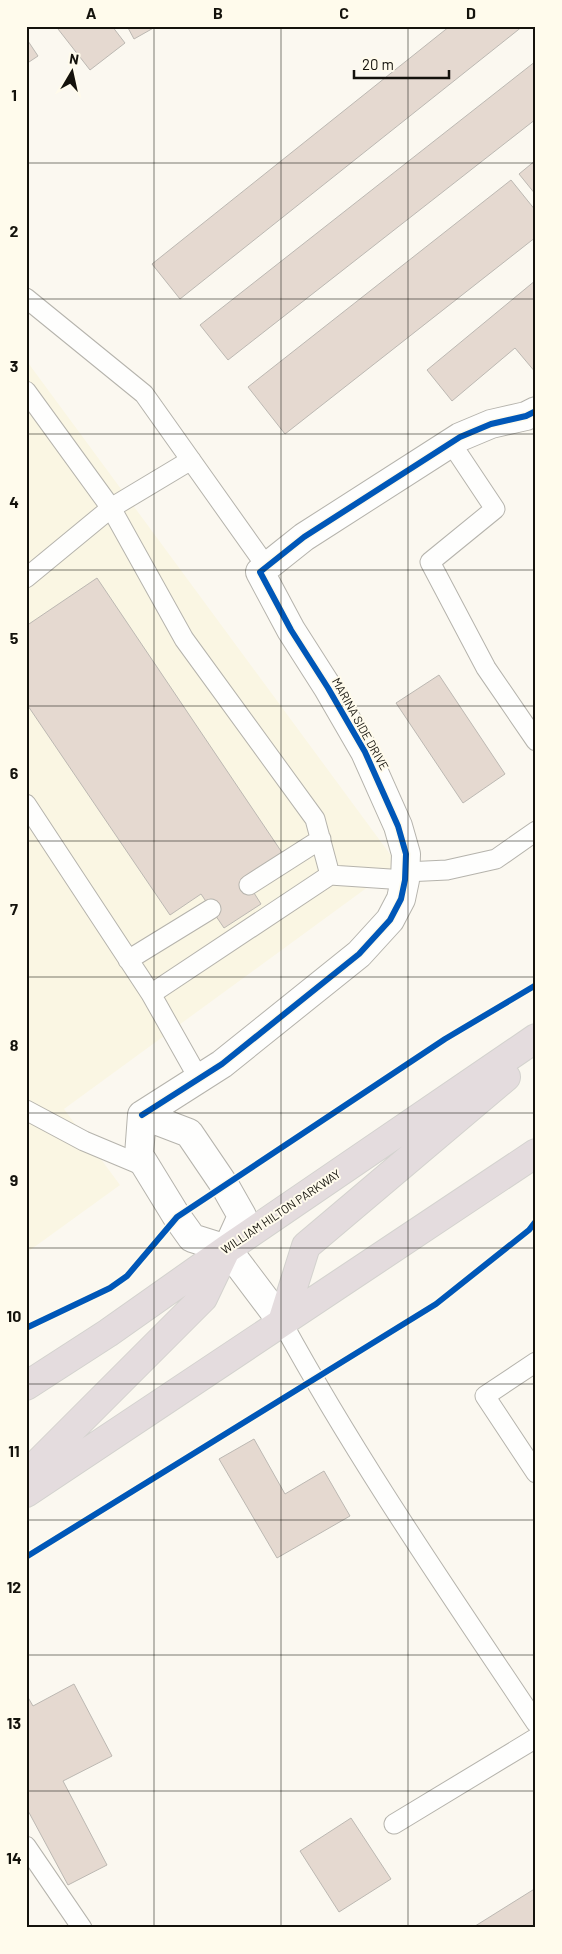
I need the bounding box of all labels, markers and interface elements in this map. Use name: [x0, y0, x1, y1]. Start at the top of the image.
text: A: [86, 3, 97, 22]
text: B: [213, 3, 223, 22]
text: C: [339, 3, 349, 22]
text: D: [466, 3, 476, 22]
north arrow: [48, 48, 98, 98]
scale bar: [354, 48, 450, 80]
text: N: [68, 50, 80, 68]
text: 20 m: [362, 55, 394, 73]
text: 1: [11, 85, 17, 104]
text: 2: [10, 221, 19, 240]
text: 3: [10, 356, 18, 375]
text: 4: [9, 492, 19, 511]
text: 5: [10, 628, 19, 647]
street label: MARINA SIDE DRIVE: [330, 675, 392, 772]
text: 6: [10, 763, 19, 782]
text: 7: [10, 899, 18, 918]
text: 8: [10, 1035, 19, 1054]
street label: WILLIAM HILTON PARKWAY: [218, 1166, 343, 1256]
text: 9: [10, 1170, 18, 1189]
text: 10: [7, 1306, 21, 1325]
text: 11: [8, 1441, 20, 1460]
text: 12: [7, 1577, 21, 1596]
text: 13: [7, 1713, 21, 1732]
text: 14: [6, 1848, 22, 1867]

